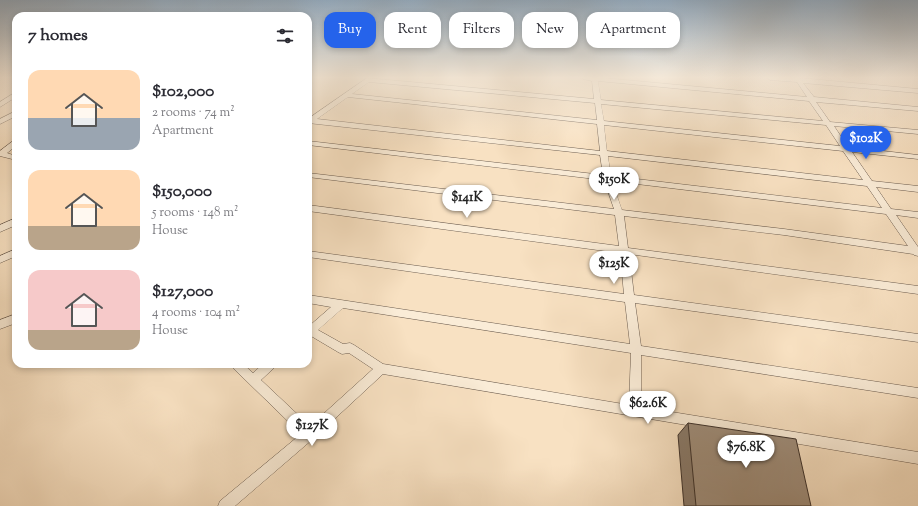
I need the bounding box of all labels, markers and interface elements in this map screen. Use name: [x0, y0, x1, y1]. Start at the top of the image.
chip: Buy: [324, 12, 376, 48]
chip: Rent: [384, 12, 441, 48]
chip: Filters: [449, 12, 514, 48]
chip: New: [522, 12, 578, 48]
chip: Apartment: [586, 12, 680, 48]
text: 7 homes: [28, 24, 88, 48]
icon: filters: [274, 25, 296, 47]
text: $102,000: [152, 80, 214, 104]
icon: home: [60, 86, 108, 134]
text: 2 rooms · 74 m²: [152, 104, 235, 122]
text: Apartment: [152, 122, 213, 140]
pin: $102K: [838, 126, 894, 160]
text: $102K: [849, 130, 883, 148]
pin: $150K: [586, 167, 642, 201]
text: $150K: [598, 171, 630, 189]
text: $150,000: [152, 180, 212, 204]
pin: $141K: [439, 185, 495, 219]
icon: home: [60, 186, 108, 234]
text: $141K: [451, 189, 483, 207]
text: 5 rooms · 148 m²: [152, 204, 238, 222]
text: House: [152, 222, 188, 240]
pin: $125K: [586, 251, 642, 285]
text: $125K: [598, 255, 630, 273]
text: $127,000: [152, 280, 213, 304]
icon: home: [60, 286, 108, 334]
text: 4 rooms · 104 m²: [152, 304, 240, 322]
text: House: [152, 322, 188, 340]
pin: $62.6K: [615, 391, 681, 425]
text: $62.6K: [629, 395, 667, 413]
pin: $127K: [284, 413, 340, 447]
text: $127K: [295, 417, 329, 435]
pin: $76.8K: [713, 435, 779, 469]
text: $76.8K: [727, 439, 765, 457]

